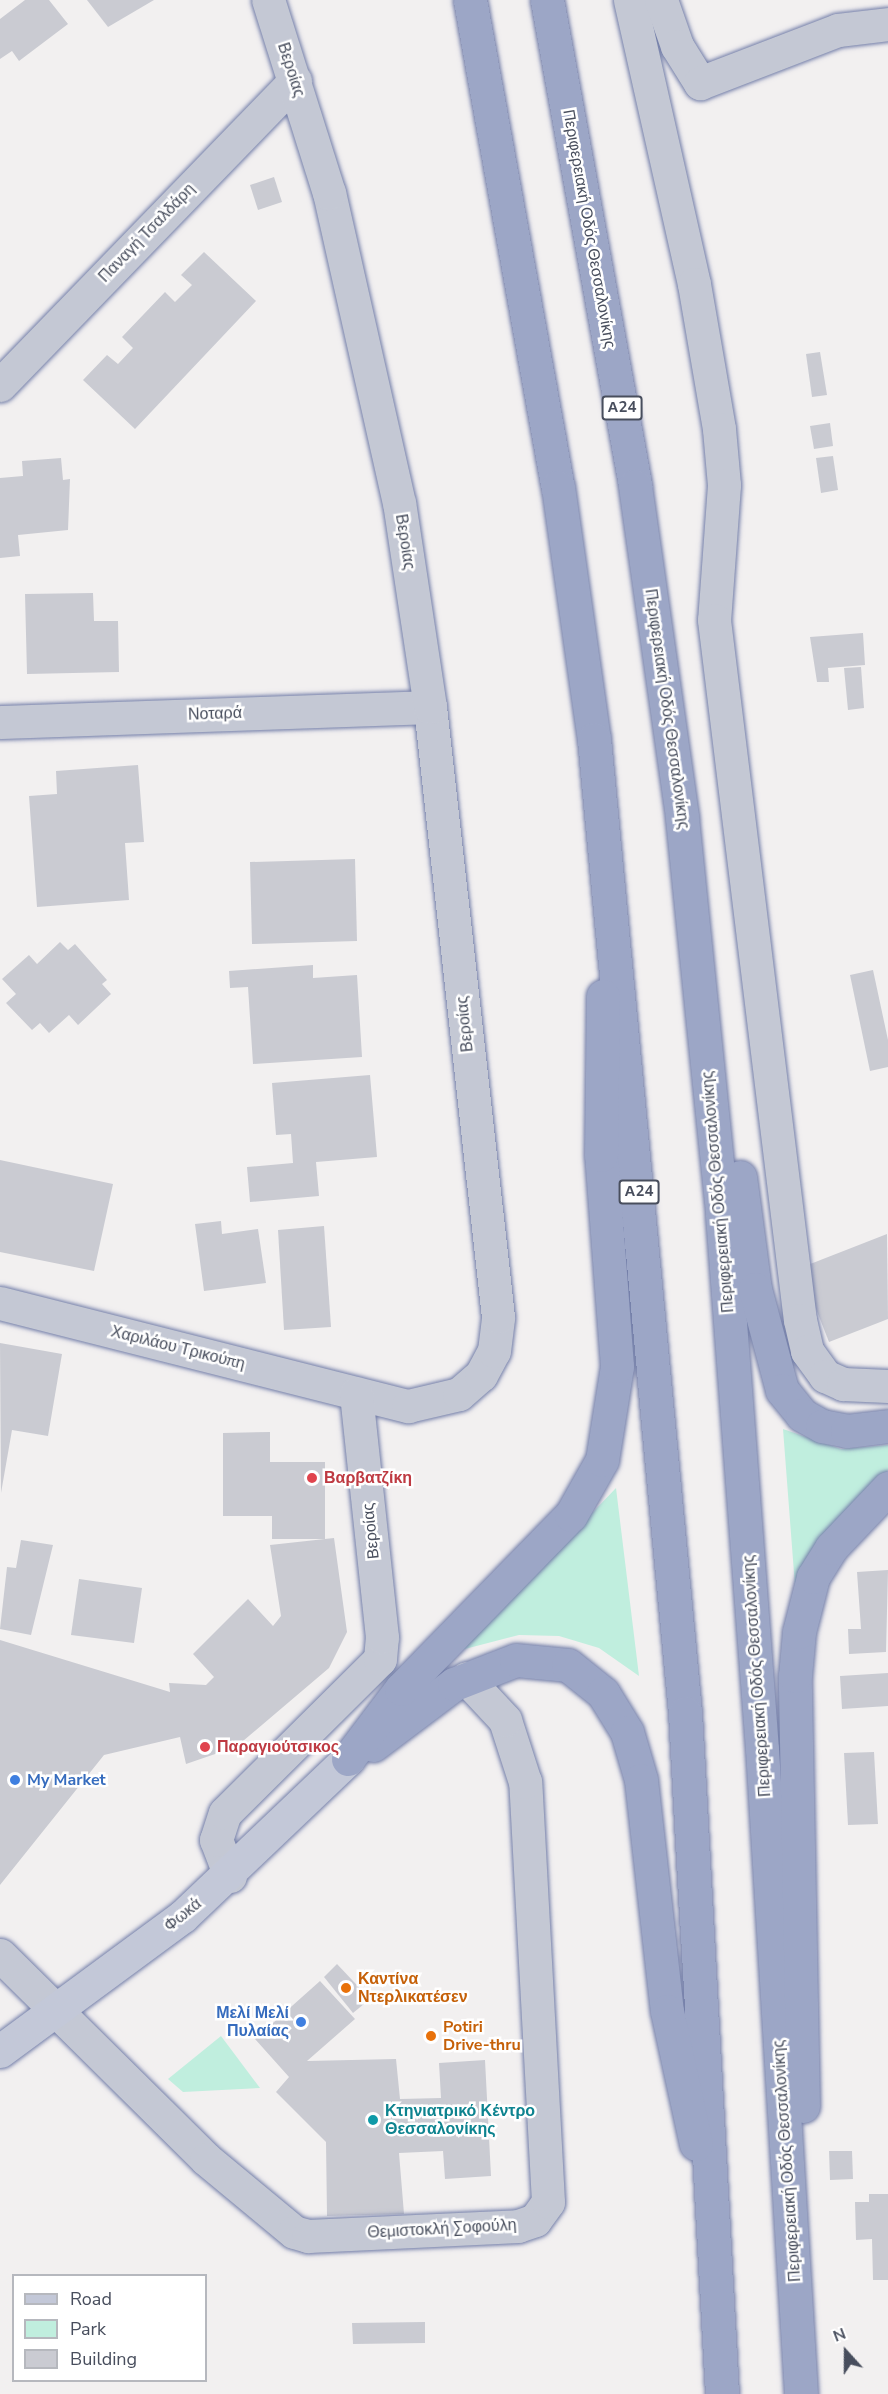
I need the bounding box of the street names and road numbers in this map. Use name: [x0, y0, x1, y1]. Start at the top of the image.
street label: Βεροίας: [273, 40, 309, 100]
street label: Περιφερειακή Οδός Θεσσαλονίκης: [559, 108, 619, 350]
street label: Παναγή Τσαλδάρη: [95, 180, 199, 286]
road number: Α24: [601, 396, 643, 420]
street label: Βεροίας: [391, 513, 419, 571]
street label: Περιφερειακή Οδός Θεσσαλονίκης: [641, 588, 693, 830]
street label: Νοταρά: [188, 703, 242, 725]
street label: Βεροίας: [453, 995, 477, 1053]
street label: Περιφερειακή Οδός Θεσσαλονίκης: [698, 1070, 738, 1314]
road number: Α24: [618, 1180, 660, 1204]
street label: Χαριλάου Τρικούπη: [109, 1322, 247, 1374]
street label: Βεροίας: [359, 1502, 383, 1560]
street label: Περιφερειακή Οδός Θεσσαλονίκης: [739, 1554, 775, 1798]
street label: Φωκά: [161, 1894, 205, 1936]
street label: Περιφερειακή Οδός Θεσσαλονίκης: [769, 2039, 805, 2283]
street label: Θεμιστοκλή Σοφούλη: [367, 2216, 517, 2242]

